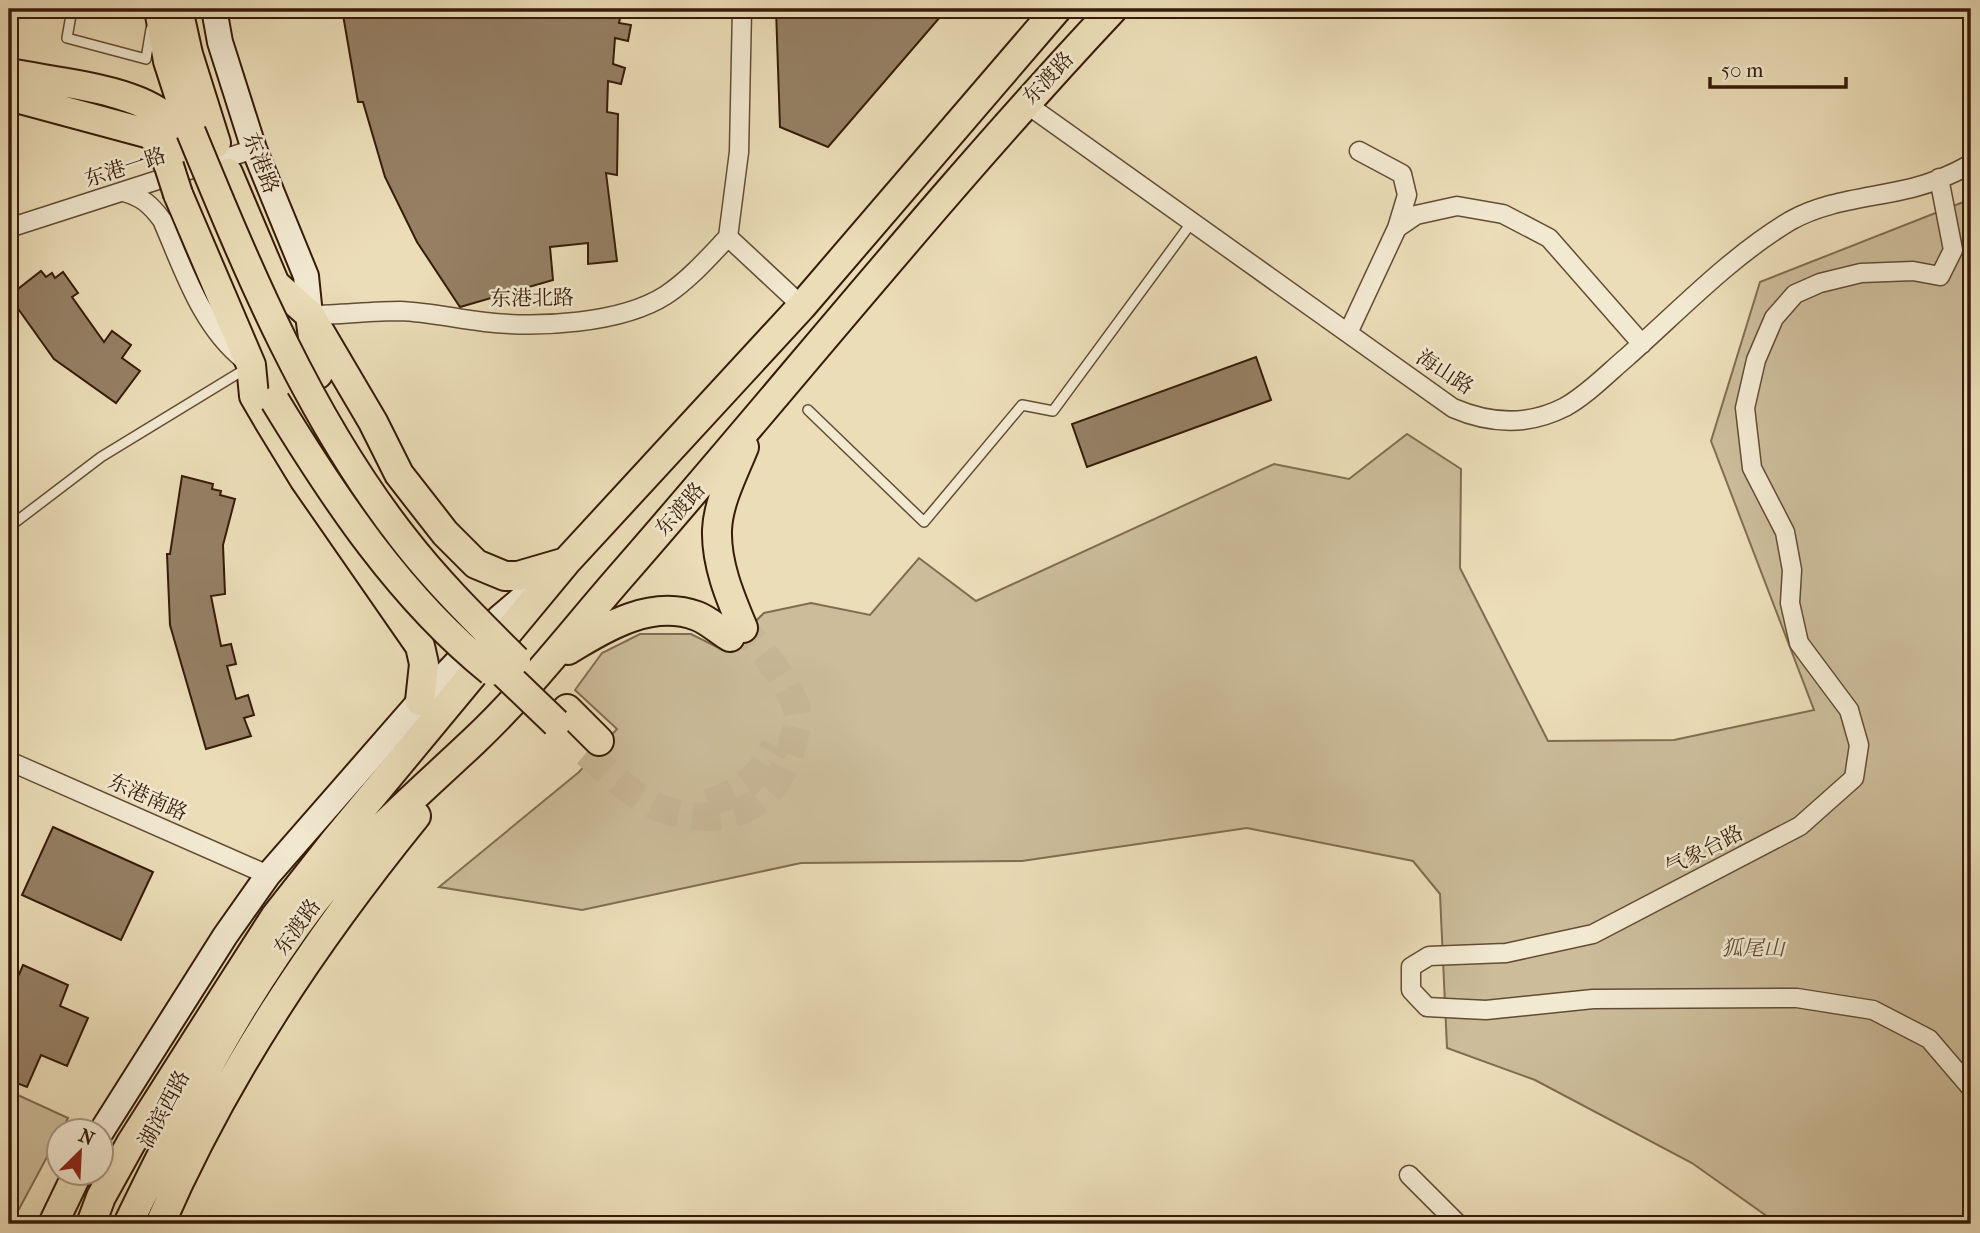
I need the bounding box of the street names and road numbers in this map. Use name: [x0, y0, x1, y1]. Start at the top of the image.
street label: 东渡路: [1018, 47, 1078, 109]
street label: 东港路: [239, 129, 283, 197]
street label: 东港一路: [81, 143, 169, 191]
street label: 东港北路: [490, 285, 574, 311]
street label: 海山路: [1412, 345, 1478, 399]
street label: 东渡路: [650, 477, 710, 541]
street label: 东港南路: [105, 769, 191, 825]
street label: 气象台路: [1661, 820, 1747, 880]
street label: 东渡路: [269, 894, 325, 960]
street label: 湖滨西路: [134, 1066, 194, 1152]

